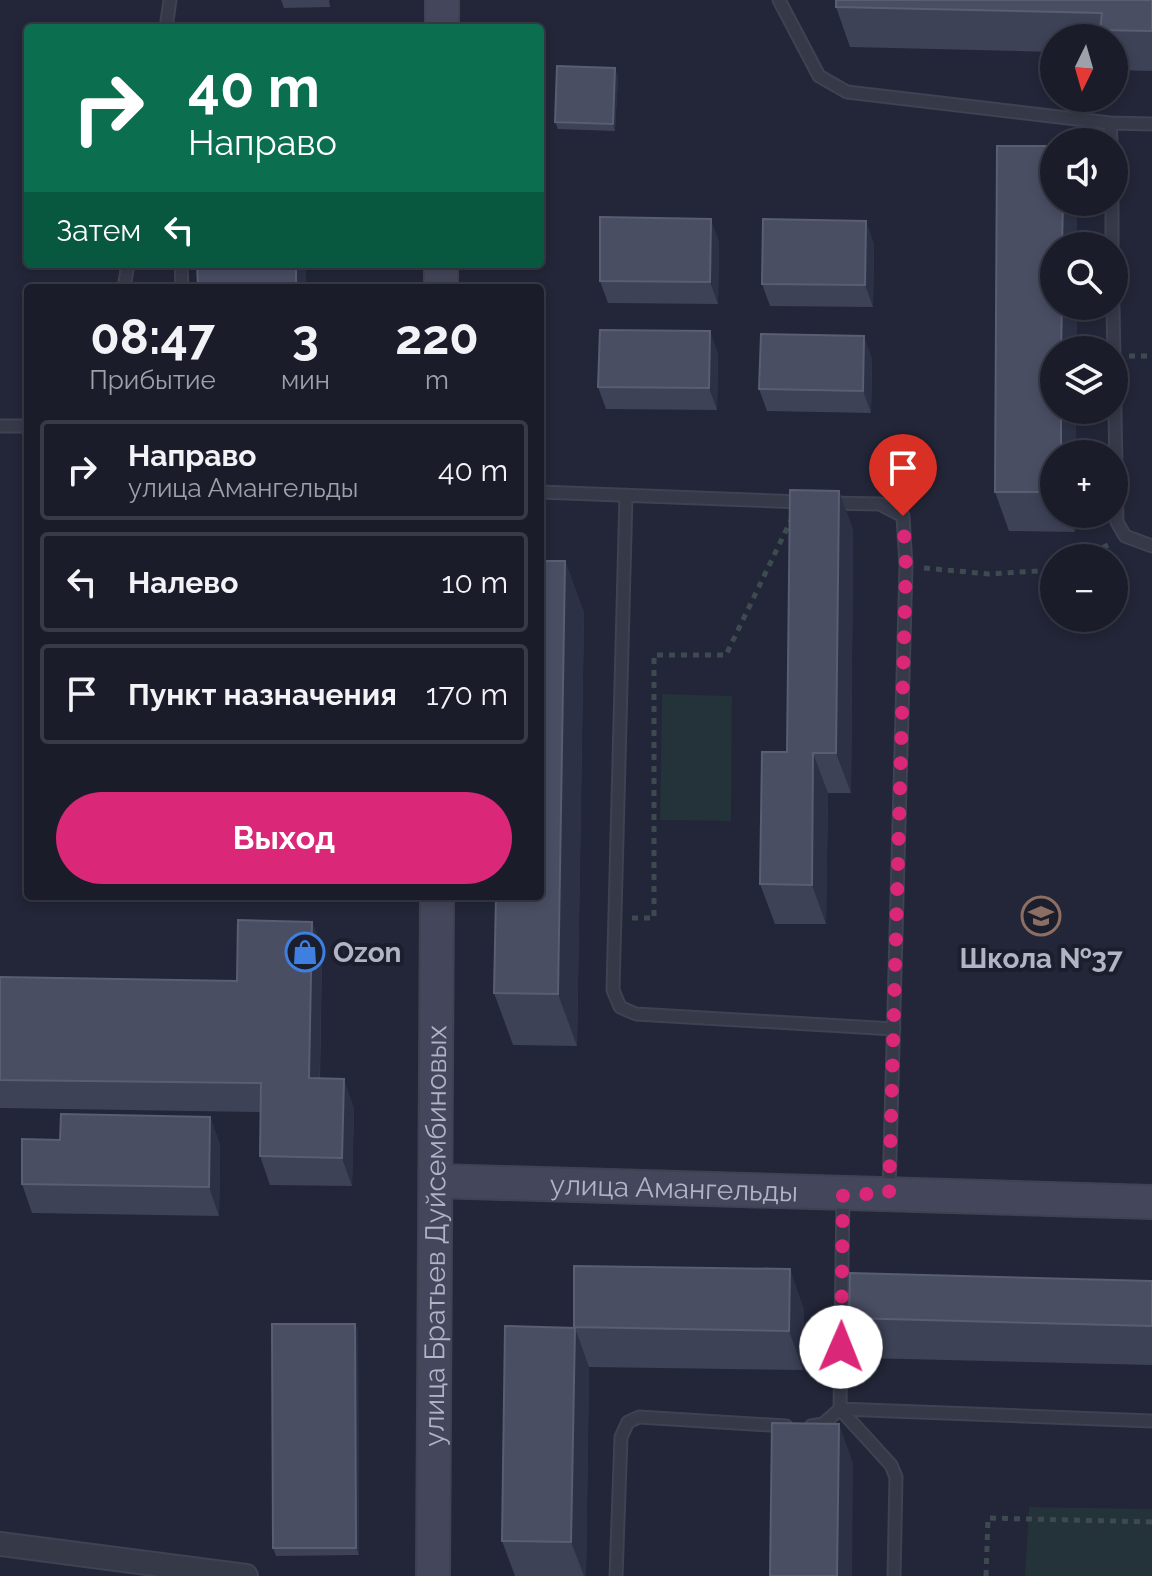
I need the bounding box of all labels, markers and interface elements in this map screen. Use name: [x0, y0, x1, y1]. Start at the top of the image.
north arrow: [1040, 24, 1128, 112]
map controls: [1040, 24, 1128, 632]
text: 40 m: [188, 54, 320, 120]
icon: right: [56, 56, 160, 160]
text: Направо: [188, 121, 337, 163]
button: sound: [1040, 128, 1128, 216]
icon: left: [157, 208, 201, 252]
text: Затем: [56, 213, 141, 248]
button: search: [1040, 232, 1128, 320]
text: 08:47: [90, 309, 215, 365]
text: 3: [292, 309, 319, 365]
text: 220: [395, 309, 479, 365]
button: layers: [1040, 336, 1128, 424]
text: Прибытие: [89, 365, 216, 395]
text: мин: [281, 365, 330, 395]
text: m: [425, 365, 449, 395]
pin: [869, 434, 937, 516]
text: Направо: [128, 438, 257, 473]
button: +: [1040, 440, 1128, 528]
icon: arrive: [881, 446, 925, 490]
icon: right: [60, 448, 104, 492]
text: 40 m: [438, 453, 508, 488]
text: улица Амангельды: [128, 473, 359, 503]
button: −: [1040, 544, 1128, 632]
icon: left: [60, 560, 104, 604]
text: Налево: [128, 565, 238, 600]
text: 10 m: [442, 565, 508, 600]
icon: arrive: [60, 672, 104, 716]
text: Пункт назначения: [128, 677, 397, 712]
text: 170 m: [426, 677, 508, 712]
button: Выход: [56, 792, 512, 884]
school or university icon: Школа №37: [1020, 895, 1062, 937]
shop icon: Ozon: [284, 931, 326, 973]
place label: Ozon: [333, 936, 402, 969]
place label: Школа №37: [959, 942, 1123, 975]
street label: улица Братьев Дуйсембиновых: [418, 1025, 453, 1447]
street label: улица Амангельды: [549, 1168, 798, 1209]
position arrow: [799, 1305, 883, 1389]

